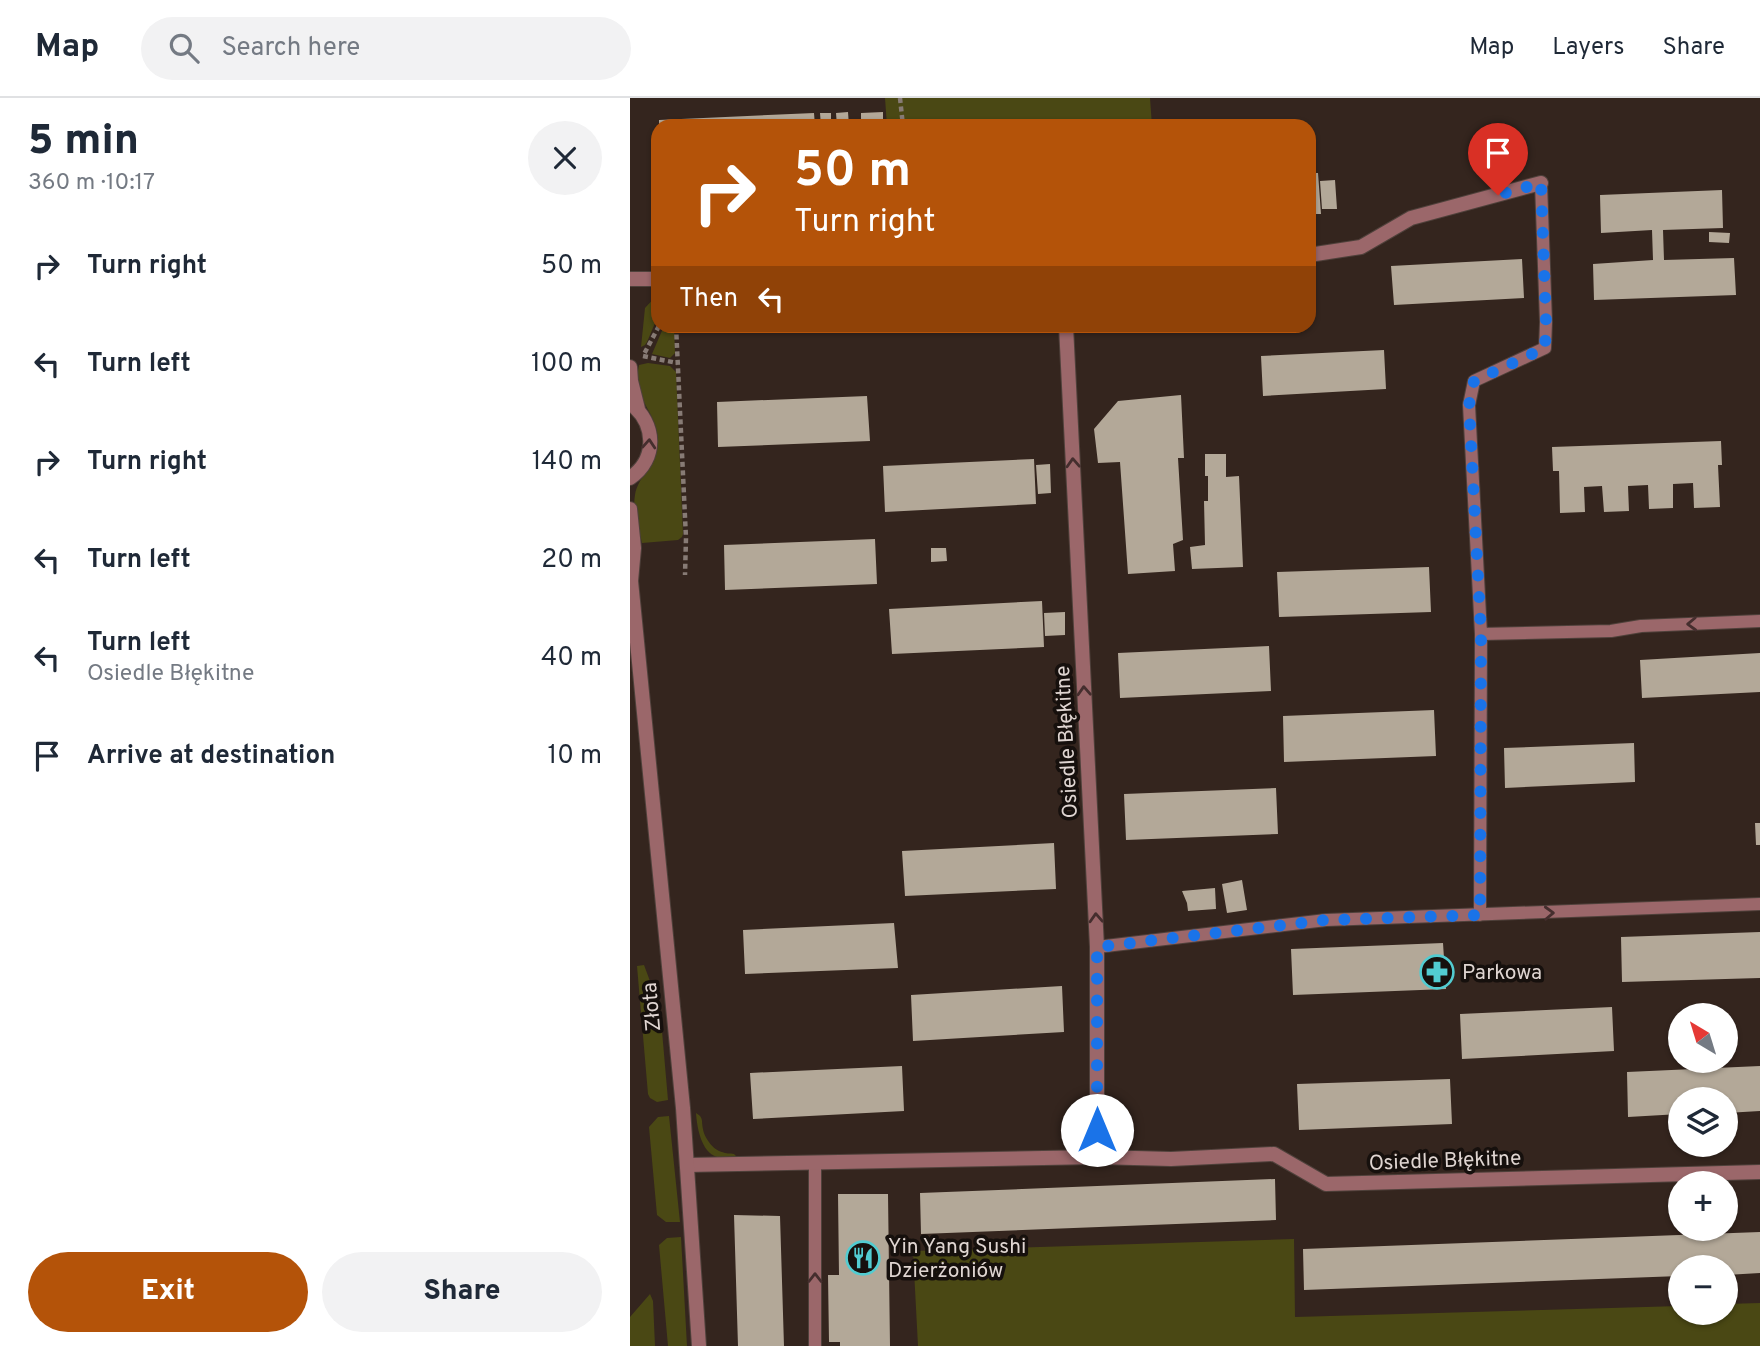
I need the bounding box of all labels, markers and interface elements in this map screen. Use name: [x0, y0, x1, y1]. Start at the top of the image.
search box: [141, 17, 631, 80]
text: Map: [35, 27, 99, 69]
icon: search: [165, 29, 203, 67]
text: Search here: [221, 32, 360, 65]
text: Map: [1469, 33, 1514, 63]
text: Layers: [1552, 33, 1624, 63]
text: Share: [1662, 33, 1725, 63]
text: 5 min: [28, 116, 139, 169]
button: close: [528, 121, 602, 195]
pin: [1468, 123, 1528, 195]
icon: arrive: [1479, 134, 1517, 172]
text: 50 m: [794, 142, 911, 204]
icon: right: [679, 147, 770, 238]
text: 360 m · 10:17: [28, 169, 155, 198]
text: Turn right: [794, 203, 936, 243]
icon: right: [28, 247, 66, 285]
text: Turn right: [87, 250, 207, 283]
text: 50 m: [541, 250, 602, 283]
icon: left: [752, 280, 790, 318]
text: Then: [679, 283, 738, 316]
icon: left: [28, 345, 66, 383]
text: Turn left: [87, 348, 191, 381]
text: 100 m: [531, 348, 602, 381]
one-way arrow: [641, 438, 656, 449]
icon: right: [28, 443, 66, 481]
text: Turn right: [87, 446, 207, 479]
text: 140 m: [532, 446, 602, 479]
one-way arrow: [1066, 458, 1081, 469]
icon: left: [28, 541, 66, 579]
text: Turn left: [87, 544, 191, 577]
text: 20 m: [541, 544, 602, 577]
one-way arrow: [1686, 617, 1697, 632]
text: Turn left: [87, 627, 191, 660]
icon: left: [28, 639, 66, 677]
text: 40 m: [541, 642, 602, 675]
text: Osiedle Błękitne: [87, 660, 254, 689]
street label: Osiedle Błękitne: [1050, 665, 1085, 819]
one-way arrow: [1077, 685, 1092, 696]
icon: arrive: [28, 737, 66, 775]
text: Arrive at destination: [87, 740, 335, 773]
text: 10 m: [547, 740, 602, 773]
one-way arrow: [1543, 905, 1554, 920]
one-way arrow: [1088, 912, 1103, 923]
pharmacy icon: Parkowa: [1418, 953, 1456, 991]
place label: Parkowa: [1462, 960, 1542, 987]
street label: Złota: [637, 981, 668, 1033]
north arrow: [1668, 1003, 1738, 1073]
map controls: [1668, 1003, 1738, 1325]
button: layers: [1668, 1087, 1738, 1157]
position arrow: [1060, 1093, 1134, 1167]
street label: Osiedle Błękitne: [1368, 1145, 1522, 1178]
button: +: [1668, 1171, 1738, 1241]
place label: Yin Yang Sushi Dzierżoniów: [888, 1234, 1026, 1285]
restaurant icon: Yin Yang Sushi Dzierżoniów: [844, 1239, 882, 1277]
button: Exit: [28, 1252, 308, 1332]
button: Share: [322, 1252, 602, 1332]
button: −: [1668, 1255, 1738, 1325]
one-way arrow: [807, 1272, 823, 1283]

